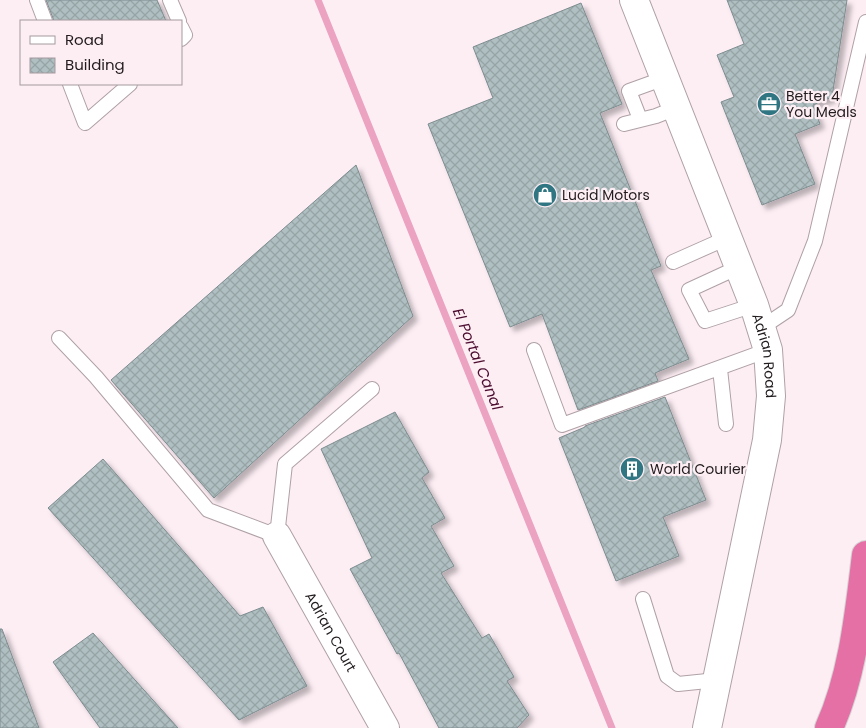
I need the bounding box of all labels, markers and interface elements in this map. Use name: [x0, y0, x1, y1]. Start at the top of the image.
legend: [20, 20, 182, 85]
text: Road: [65, 29, 104, 50]
text: Building: [65, 54, 125, 75]
place label: Better 4 You Meals: [786, 86, 857, 122]
office icon: Better 4 You Meals: [756, 91, 782, 117]
shop icon: Lucid Motors: [532, 182, 558, 208]
place label: Lucid Motors: [562, 185, 650, 205]
water label: El Portal Canal: [448, 305, 508, 414]
street label: Adrian Road: [747, 311, 781, 399]
building icon: World Courier: [619, 456, 645, 482]
place label: World Courier: [650, 459, 746, 479]
street label: Adrian Court: [300, 588, 361, 676]

